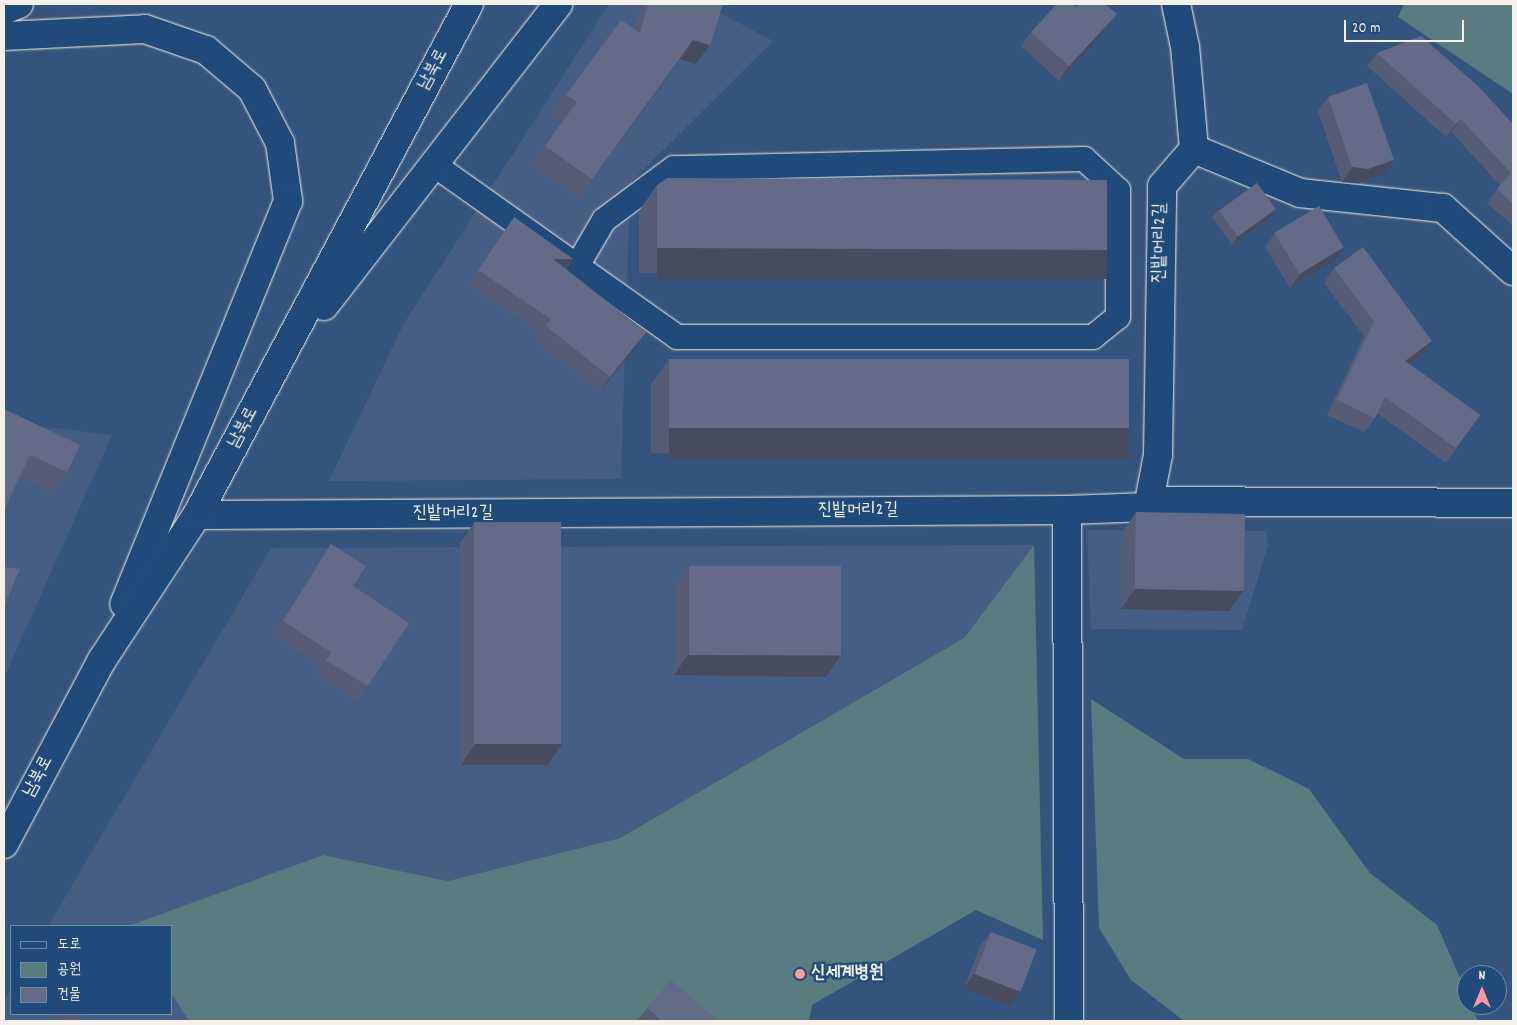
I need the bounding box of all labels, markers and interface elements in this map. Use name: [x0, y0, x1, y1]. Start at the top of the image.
scale bar: [1347, 10, 1467, 42]
text: 20 m: [1352, 18, 1380, 40]
street label: 남북로: [414, 46, 454, 94]
street label: 진밭머리2길: [1150, 203, 1172, 283]
street label: 남북로: [224, 404, 264, 452]
street label: 진밭머리2길: [818, 500, 898, 522]
street label: 진밭머리2길: [413, 503, 493, 525]
street label: 남북로: [19, 753, 59, 801]
legend: [10, 925, 172, 1015]
text: 도로: [57, 934, 81, 956]
text: 공원: [57, 959, 81, 981]
place label: 신세계병원: [811, 963, 883, 985]
north arrow: [1457, 965, 1507, 1015]
text: N: [1479, 966, 1485, 986]
marker: 신세계병원: [793, 967, 807, 981]
text: 건물: [57, 984, 81, 1006]

